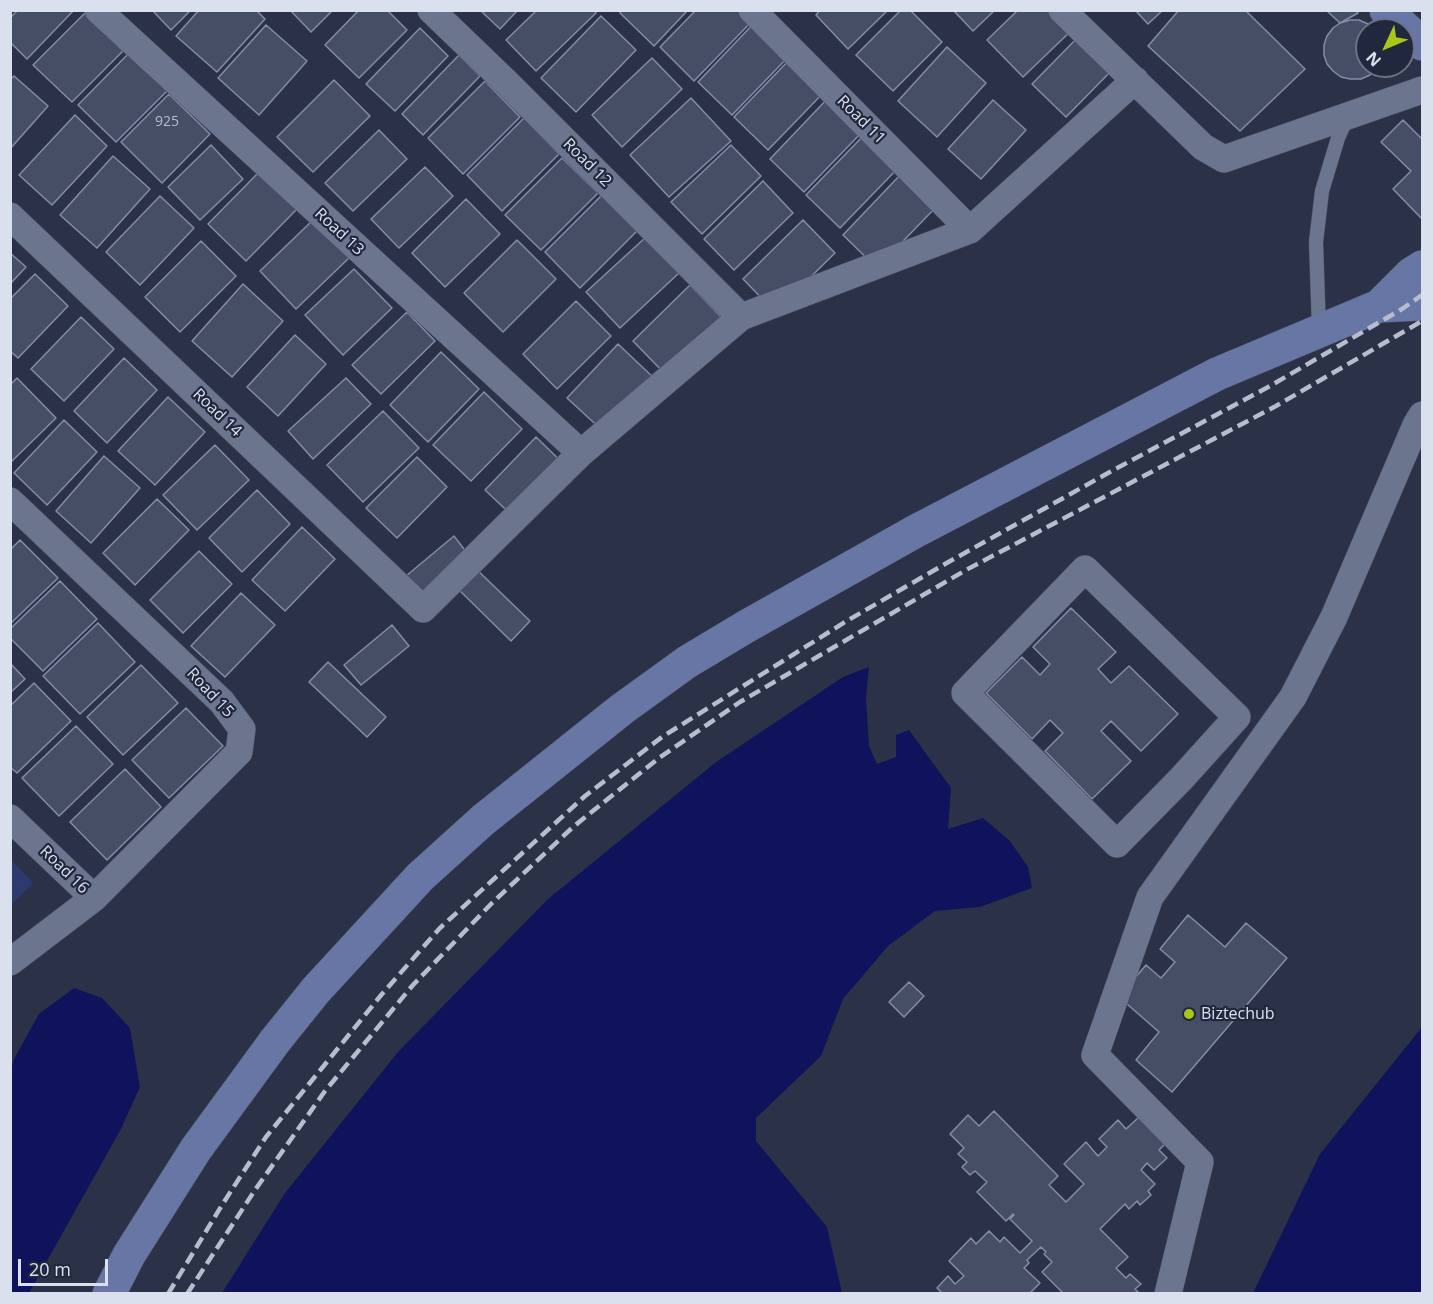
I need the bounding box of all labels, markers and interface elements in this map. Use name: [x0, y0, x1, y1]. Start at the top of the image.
north arrow: [1355, 18, 1415, 78]
text: N: [1361, 47, 1386, 71]
street label: Road 11: [833, 92, 889, 148]
house number: 925: [155, 114, 179, 130]
street label: Road 12: [559, 135, 615, 191]
street label: Road 13: [310, 204, 368, 260]
street label: Road 14: [189, 385, 245, 441]
street label: Road 15: [182, 664, 238, 722]
street label: Road 16: [36, 842, 92, 898]
place label: Biztechub: [1201, 1004, 1275, 1024]
marker: Biztechub: [1182, 1007, 1196, 1021]
scale bar: [21, 1247, 111, 1285]
text: 20 m: [29, 1257, 71, 1281]

